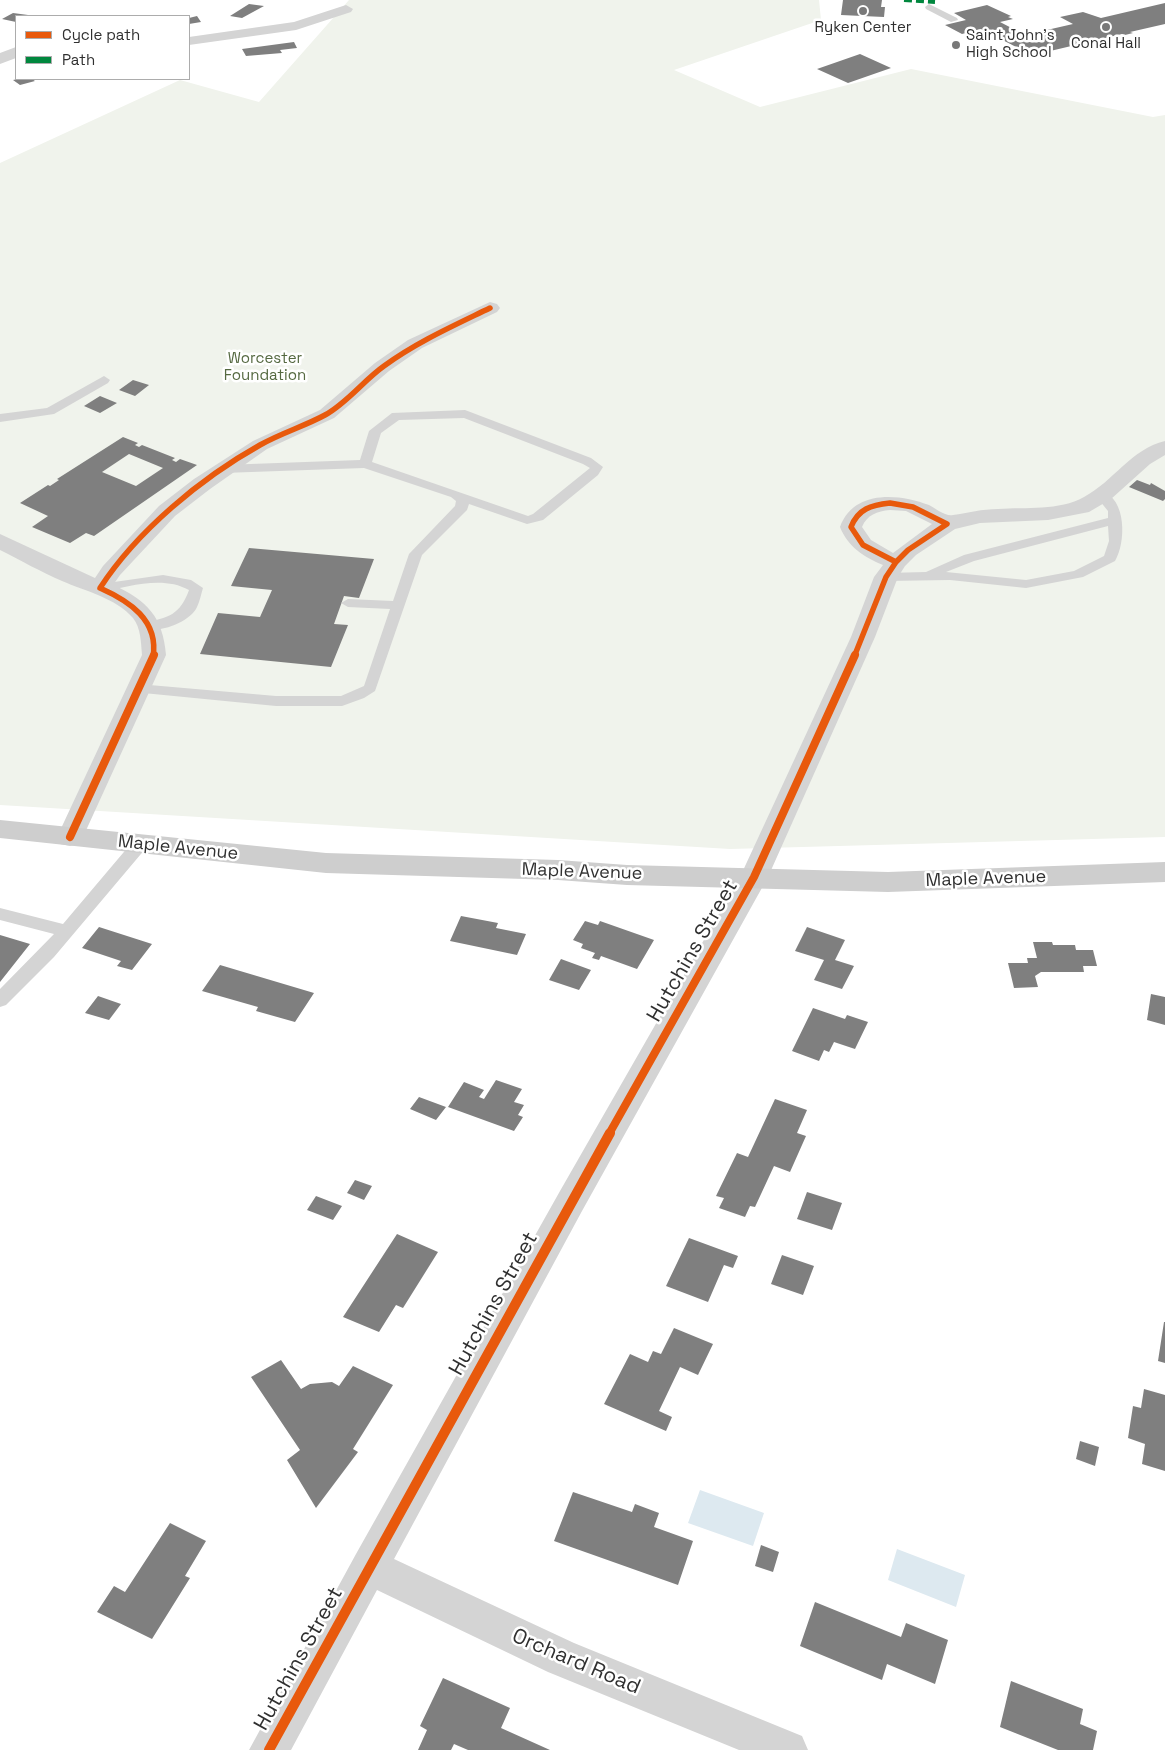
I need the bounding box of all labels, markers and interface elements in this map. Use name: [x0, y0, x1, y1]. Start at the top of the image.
marker: Ryken Center: [857, 5, 869, 17]
legend: [15, 15, 190, 80]
place label: Ryken Center: [815, 19, 911, 37]
marker: Conal Hall: [1100, 21, 1112, 33]
text: Cycle path: [62, 25, 140, 44]
place label: Saint John's High School: [966, 27, 1055, 62]
place label: Conal Hall: [1071, 35, 1141, 53]
marker: Saint John's High School: [950, 39, 962, 51]
text: Path: [62, 50, 95, 69]
park label: Worcester Foundation: [224, 350, 306, 385]
street label: Maple Avenue: [117, 831, 239, 865]
street label: Maple Avenue: [521, 859, 643, 885]
street label: Maple Avenue: [925, 866, 1047, 892]
street label: Hutchins Street: [642, 875, 744, 1027]
street label: Hutchins Street: [444, 1228, 544, 1380]
street label: Hutchins Street: [249, 1583, 349, 1735]
street label: Orchard Road: [508, 1624, 644, 1700]

